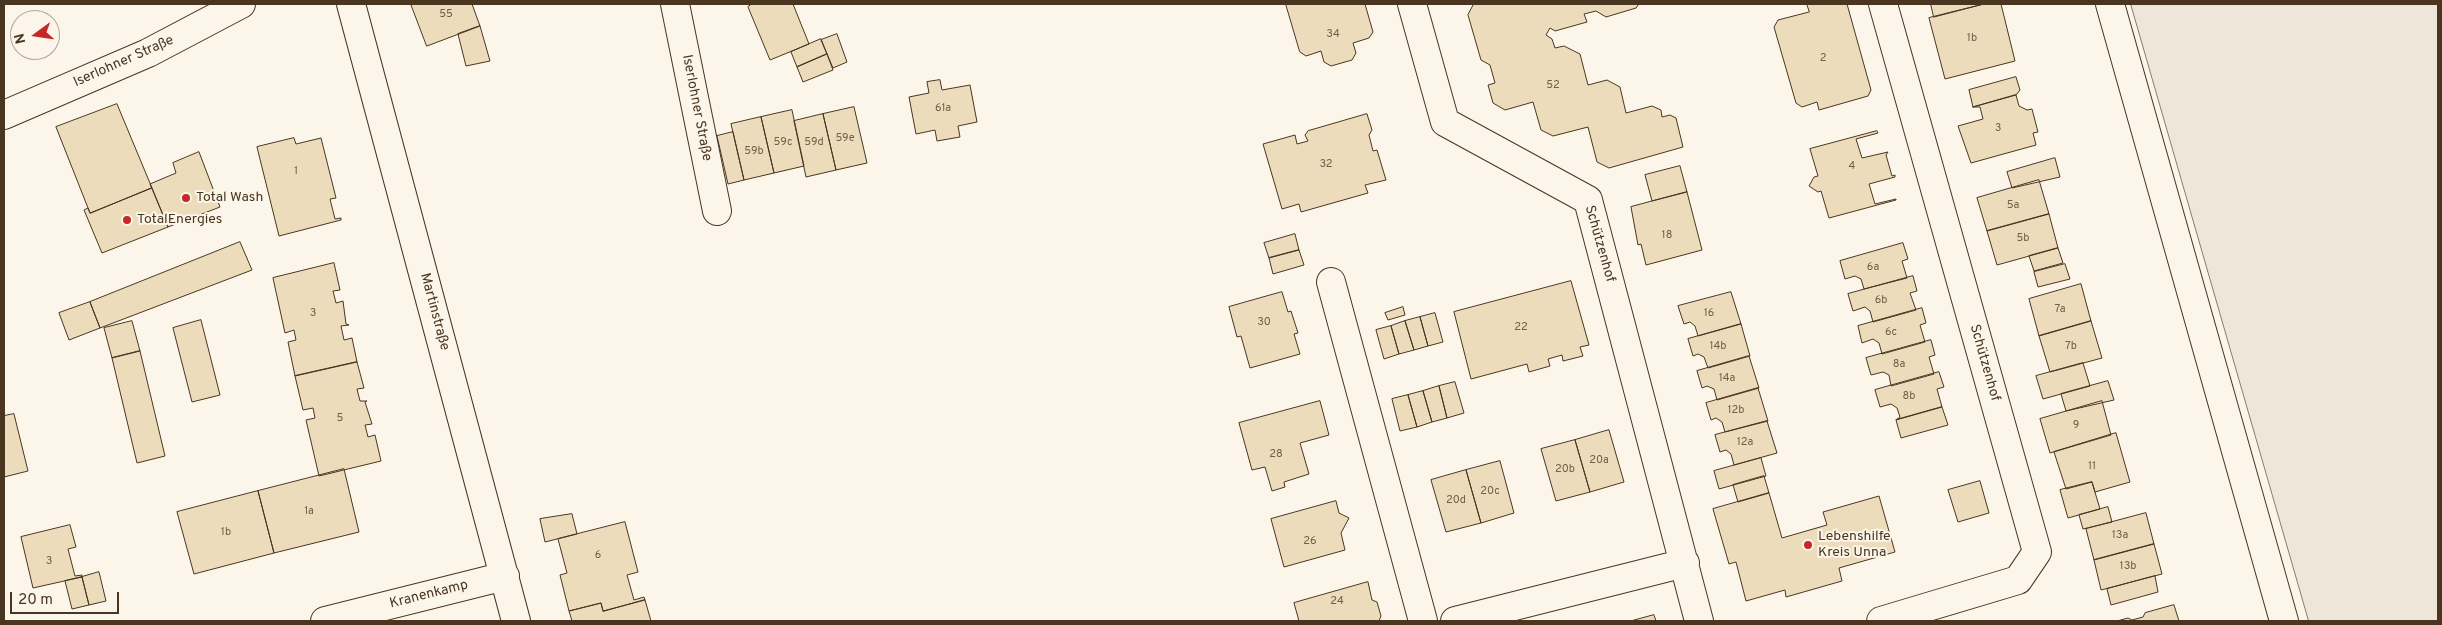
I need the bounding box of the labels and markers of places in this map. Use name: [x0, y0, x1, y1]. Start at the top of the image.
place label: Total Wash: [196, 190, 263, 206]
marker: Total Wash: [180, 192, 192, 204]
place label: TotalEnergies: [137, 212, 222, 228]
marker: TotalEnergies: [121, 214, 133, 226]
place label: Lebenshilfe Kreis Unna: [1818, 529, 1891, 562]
marker: Lebenshilfe Kreis Unna: [1802, 539, 1814, 551]

